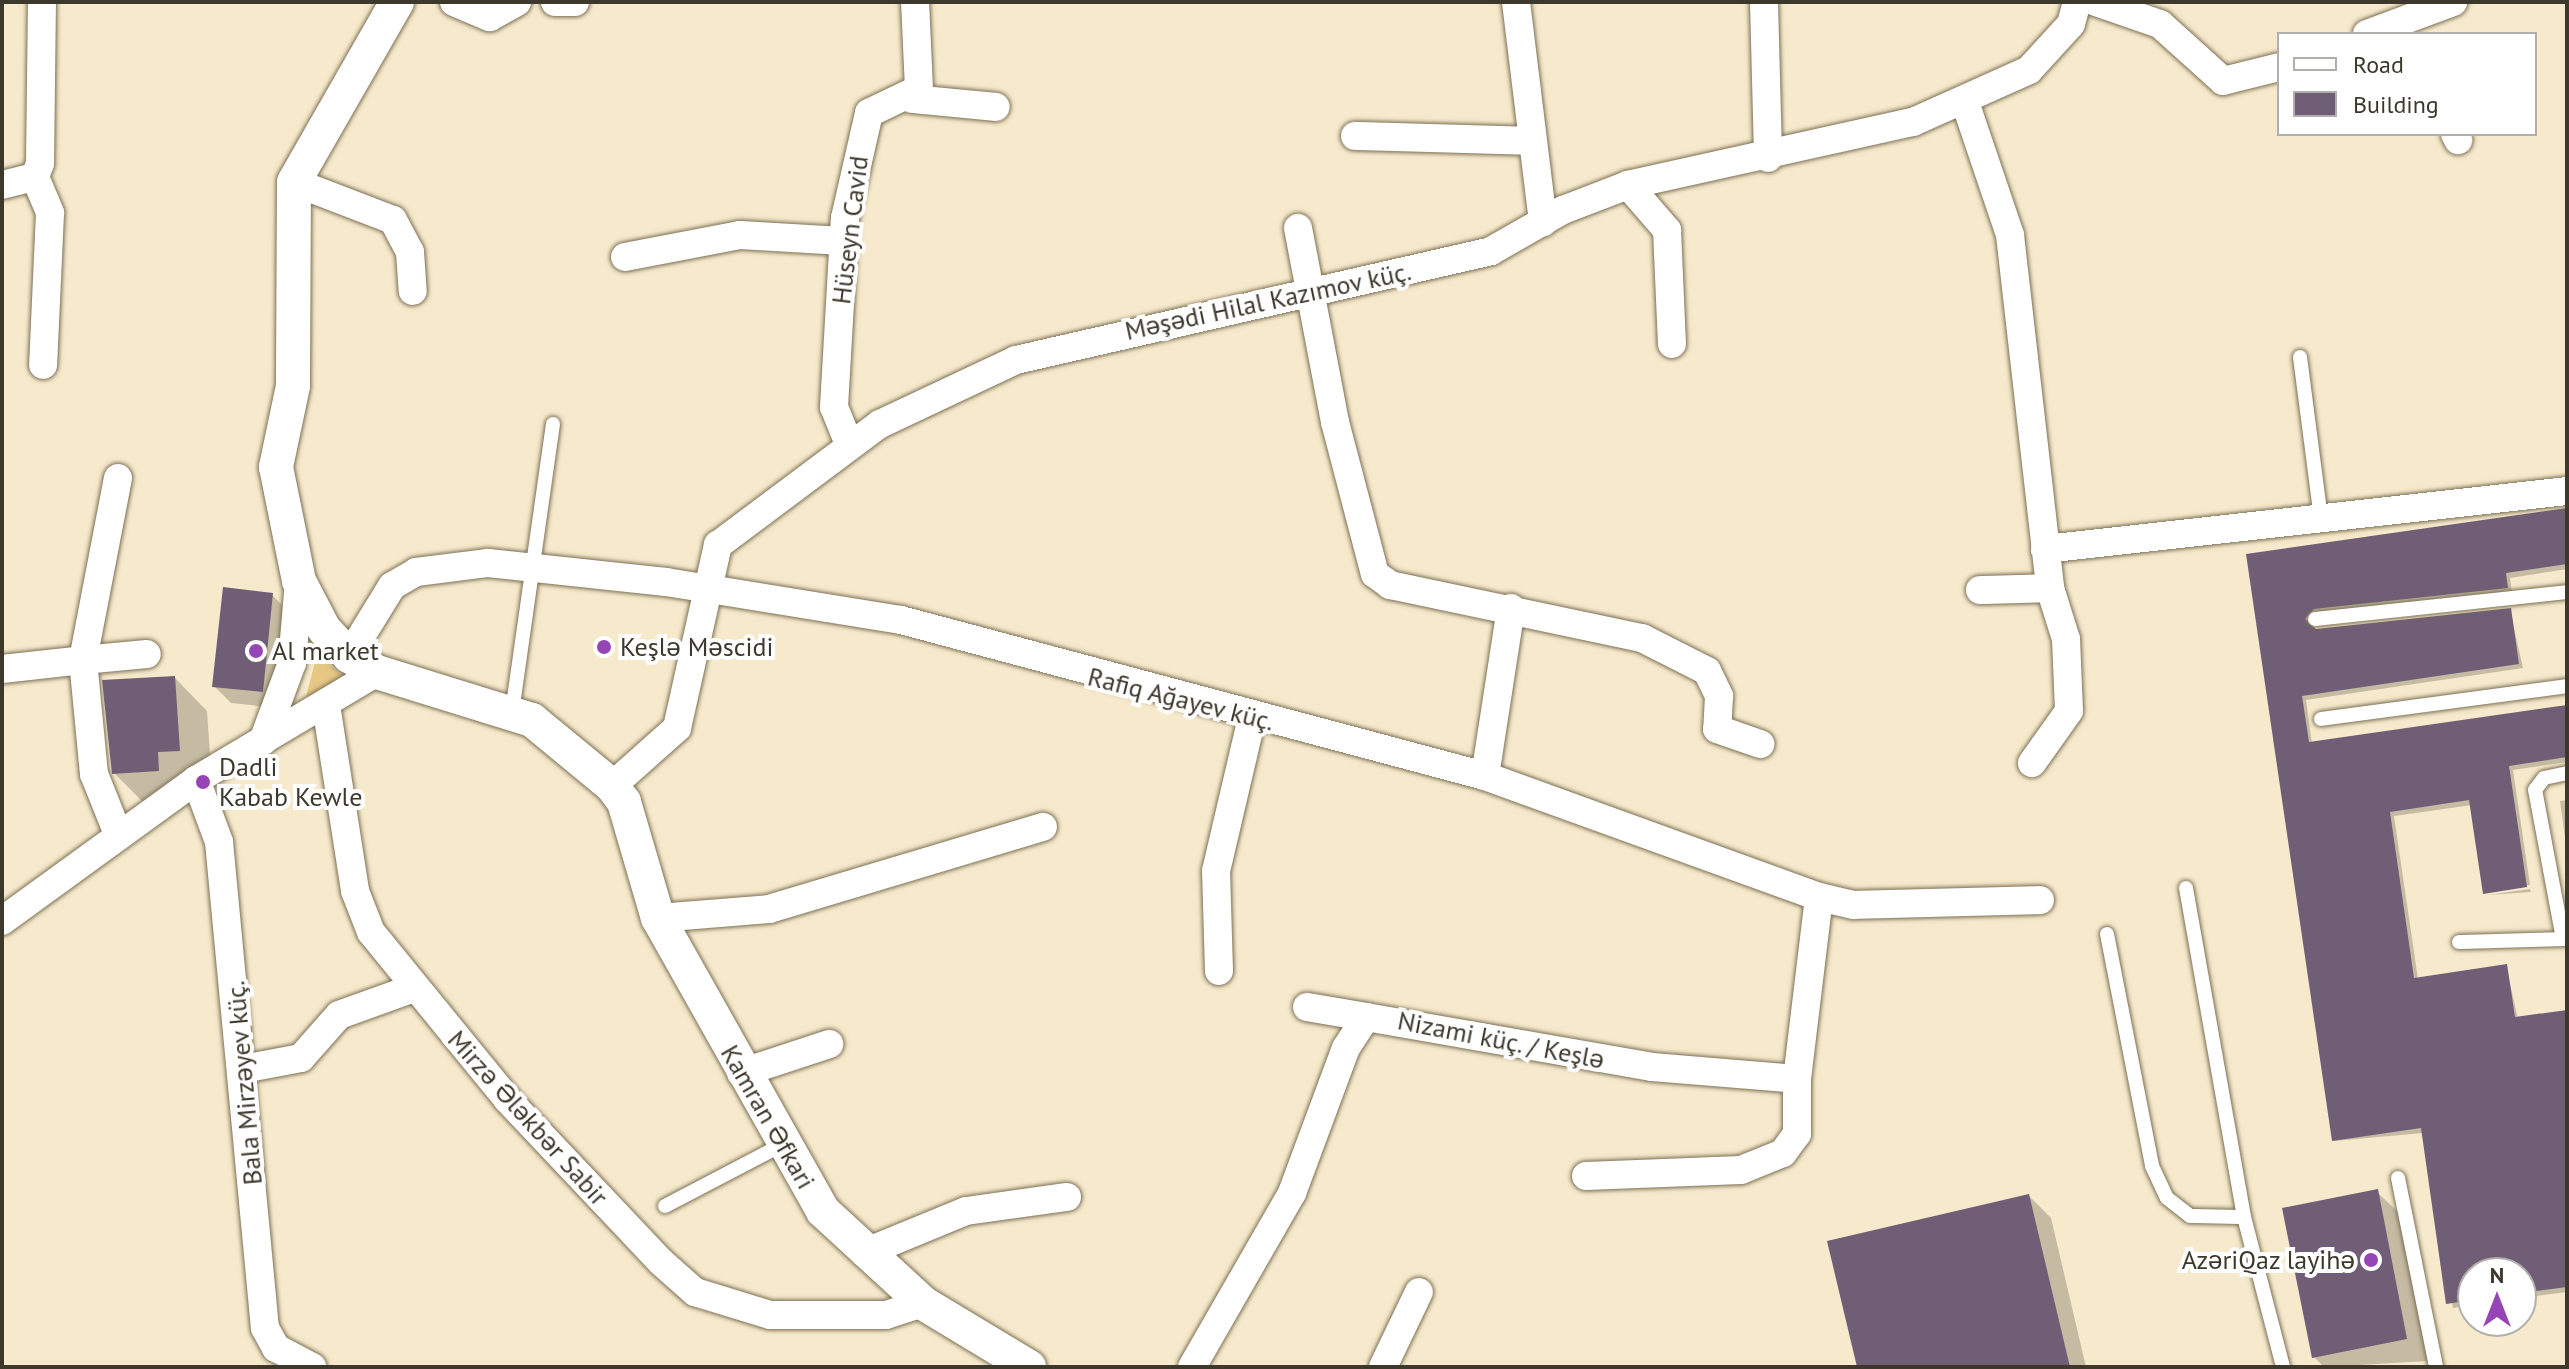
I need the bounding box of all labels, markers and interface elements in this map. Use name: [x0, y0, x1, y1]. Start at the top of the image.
legend: [2277, 32, 2537, 136]
text: Road: [2353, 49, 2404, 80]
text: Building: [2353, 89, 2439, 120]
street label: Hüseyn Cavid: [825, 154, 875, 306]
street label: Məşədi Hilal Kazımov küç.: [1122, 255, 1414, 347]
place label: Keşlə Məscidi: [620, 631, 773, 663]
place label: Al market: [272, 635, 379, 667]
marker: Keşlə Məscidi: [595, 638, 613, 656]
marker: Al market: [247, 642, 265, 660]
street label: Rafiq Ağayev küç.: [1084, 661, 1278, 737]
place label: Dadli Kabab Kewle: [219, 751, 362, 812]
marker: Dadli Kabab Kewle: [194, 773, 212, 791]
street label: Bala Mirzəyev küç.: [219, 979, 269, 1187]
street label: Nizami küç. / Keşlə: [1394, 1004, 1608, 1076]
street label: Mirzə Ələkbər Sabir: [441, 1024, 615, 1212]
street label: Kamran Əfkari: [714, 1039, 822, 1195]
place label: AzəriQaz layihə: [2181, 1244, 2355, 1276]
marker: AzəriQaz layihə: [2362, 1251, 2380, 1269]
north arrow: [2457, 1257, 2537, 1337]
text: N: [2490, 1261, 2504, 1289]

